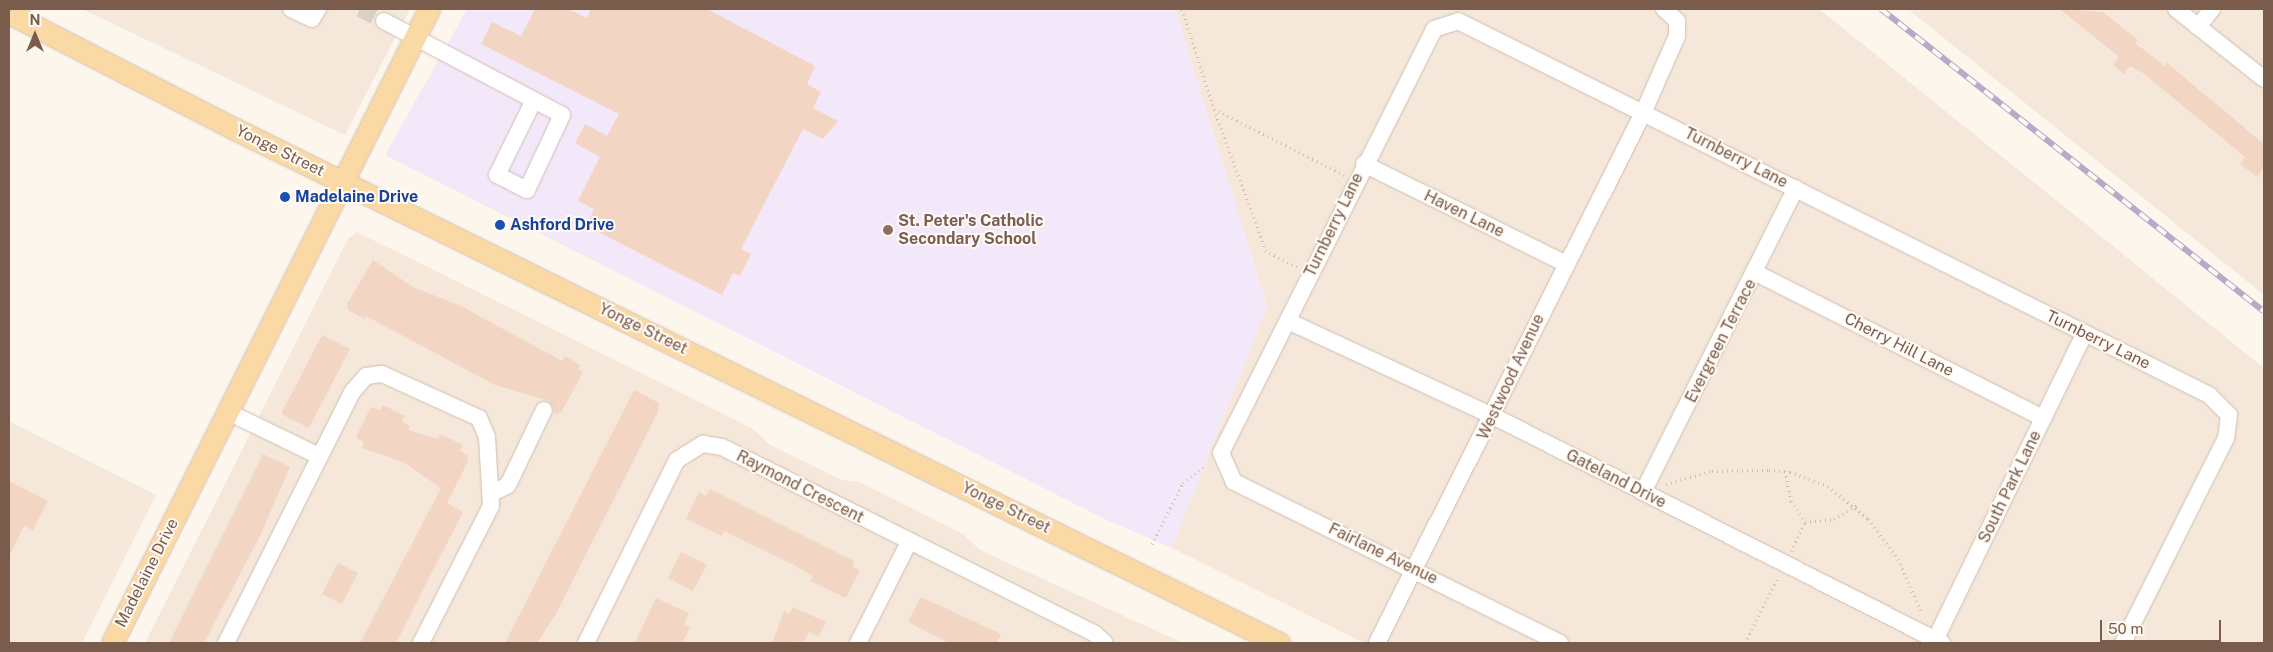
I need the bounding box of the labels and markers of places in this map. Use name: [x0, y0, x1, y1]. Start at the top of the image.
place label: Madelaine Drive: [295, 187, 418, 207]
marker: Madelaine Drive: [279, 191, 291, 203]
place label: St. Peter's Catholic Secondary School: [898, 211, 1044, 249]
place label: Ashford Drive: [510, 215, 614, 235]
marker: Ashford Drive: [494, 219, 506, 231]
marker: St. Peter's Catholic Secondary School: [882, 224, 894, 236]

